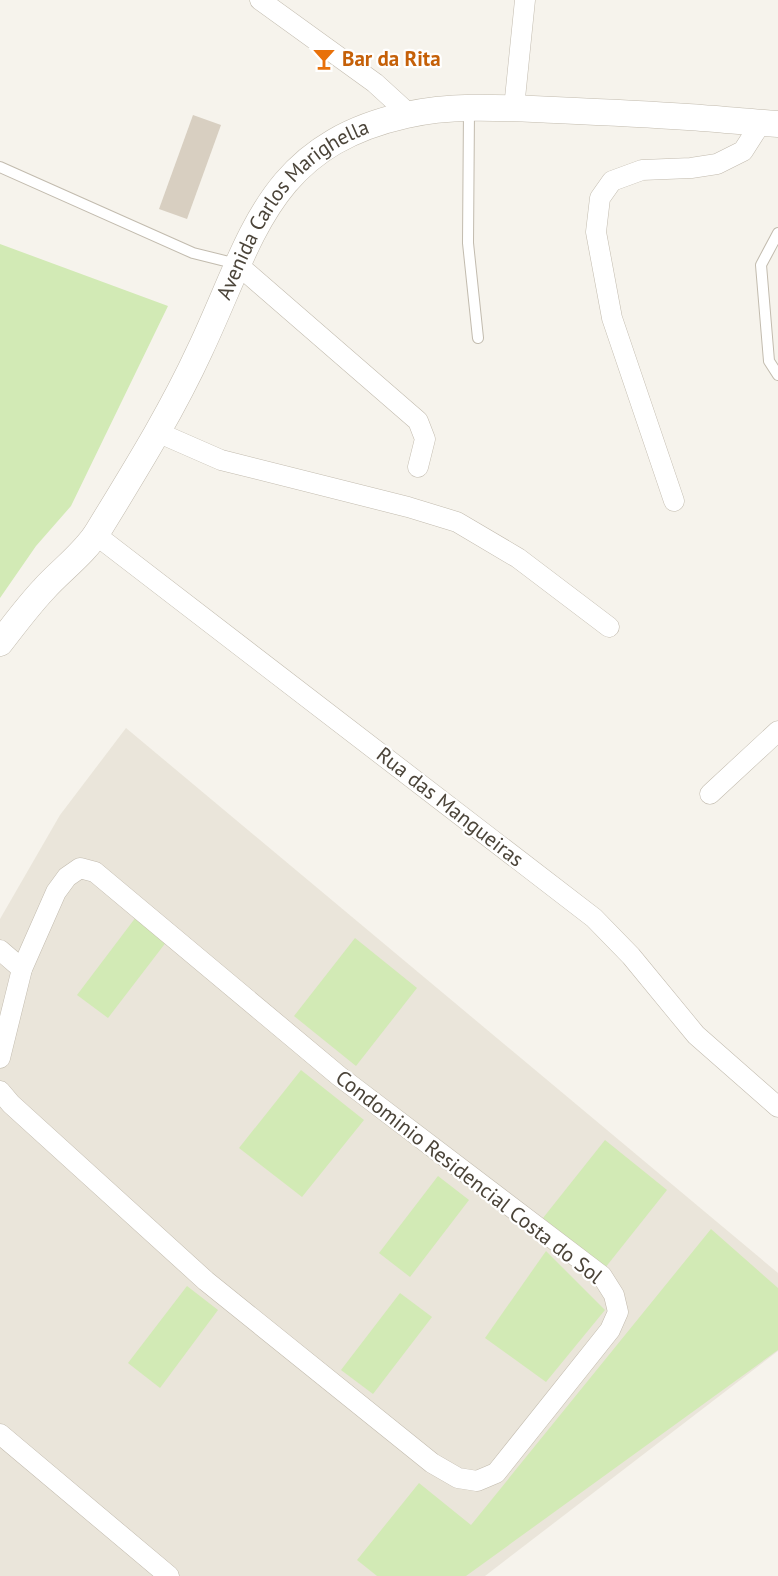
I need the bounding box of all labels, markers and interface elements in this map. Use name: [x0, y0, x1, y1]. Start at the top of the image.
place label: Bar da Rita: [342, 45, 441, 72]
bar icon: Bar da Rita: [311, 46, 337, 72]
street label: Avenida Carlos Marighella: [210, 113, 373, 303]
street label: Rua das Mangueiras: [371, 741, 529, 873]
street label: Condominio Residencial Costa do Sol: [330, 1064, 608, 1289]

